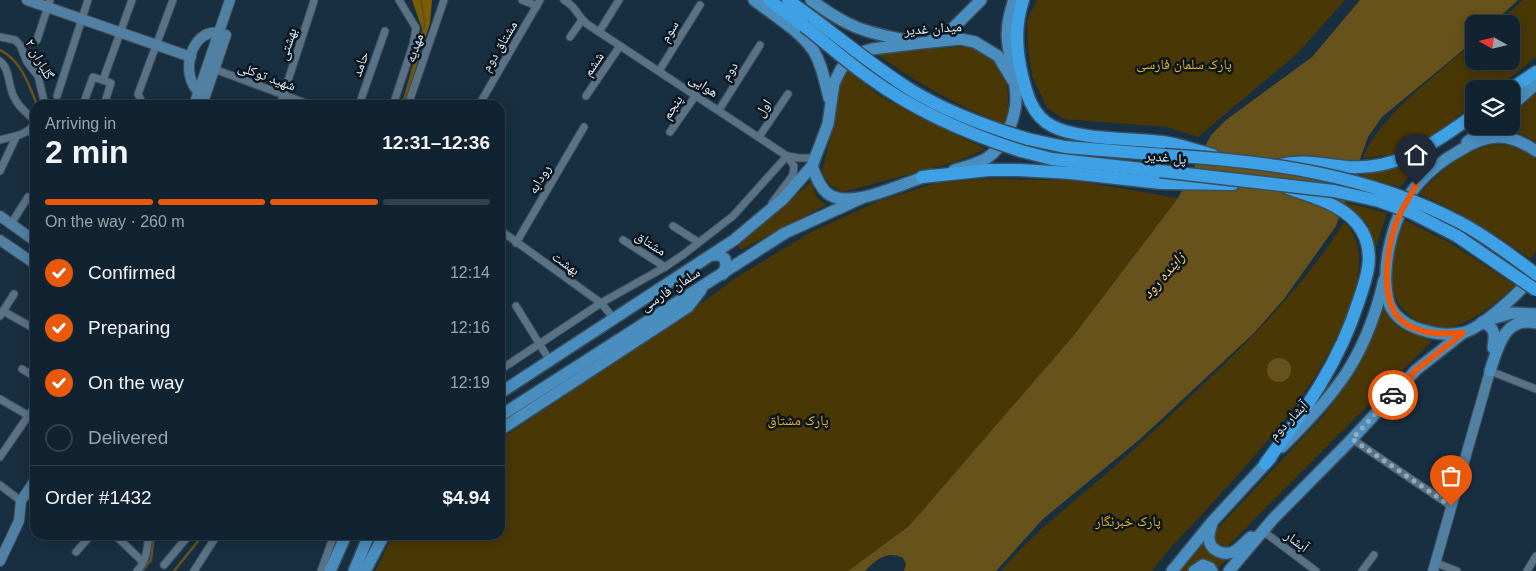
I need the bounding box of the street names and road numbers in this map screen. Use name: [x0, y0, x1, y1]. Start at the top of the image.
street label: سوم: [656, 17, 683, 46]
street label: مشتاق دوم: [478, 18, 522, 75]
street label: میدان غدیر: [903, 18, 962, 39]
street label: بهشتی: [274, 26, 301, 63]
street label: مهدیه: [402, 31, 427, 65]
street label: گلباران ۲: [21, 36, 58, 83]
street label: حامد: [348, 49, 372, 79]
street label: ششم: [579, 49, 609, 80]
street label: شهید توکلی: [236, 58, 298, 95]
street label: دوم: [717, 58, 743, 84]
street label: هوایی: [686, 70, 722, 101]
street label: پنجم: [658, 92, 688, 123]
street label: اول: [751, 96, 776, 121]
street label: پل غدیر: [1144, 147, 1187, 168]
street label: رودابه: [524, 161, 555, 197]
street label: مشتاق: [632, 227, 669, 260]
street label: بهشت: [549, 248, 583, 279]
street label: سلمان فارسی: [637, 264, 703, 315]
street label: آبشار دوم: [1265, 397, 1313, 444]
street label: آبشار: [1281, 526, 1312, 556]

